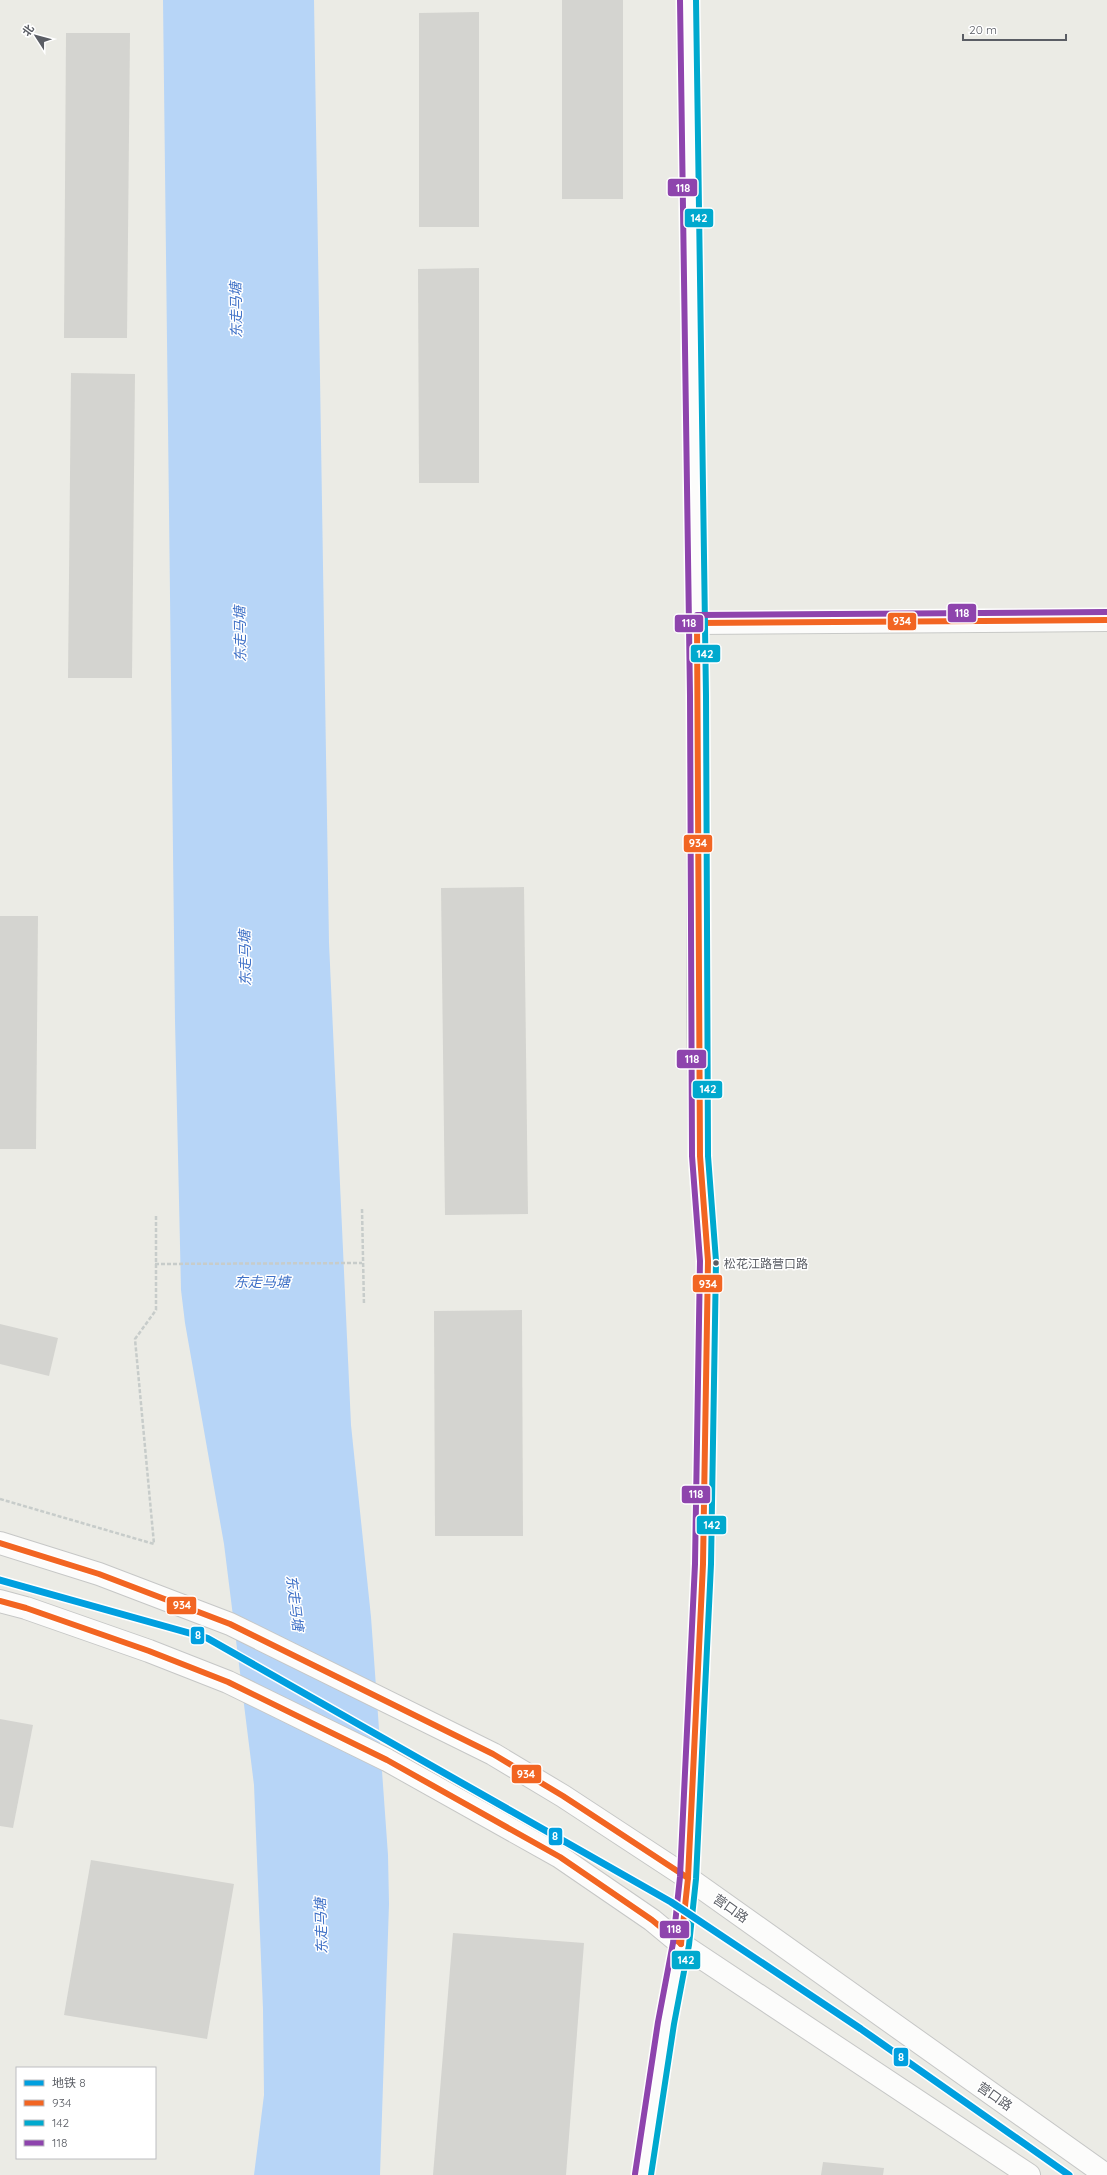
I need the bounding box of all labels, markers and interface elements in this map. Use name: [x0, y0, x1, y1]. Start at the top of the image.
north arrow: [16, 16, 56, 56]
scale bar: [963, 16, 1066, 42]
text: 北: [19, 22, 37, 39]
text: 20 m: [969, 22, 997, 37]
line badge: 118: [667, 178, 698, 197]
text: 118: [676, 181, 690, 195]
line badge: 142: [684, 208, 714, 228]
text: 142: [690, 211, 708, 225]
water label: 东走马塘: [226, 280, 245, 338]
line badge: 118: [947, 603, 977, 623]
water label: 东走马塘: [230, 604, 249, 662]
text: 118: [955, 606, 969, 620]
line badge: 934: [887, 612, 917, 631]
line badge: 118: [674, 614, 704, 633]
text: 934: [893, 614, 912, 628]
text: 118: [682, 616, 696, 630]
line badge: 142: [690, 644, 721, 663]
text: 142: [696, 647, 714, 661]
line badge: 934: [683, 834, 713, 853]
text: 934: [689, 836, 708, 850]
water label: 东走马塘: [235, 928, 254, 986]
line badge: 118: [676, 1049, 707, 1069]
text: 118: [685, 1052, 699, 1066]
line badge: 142: [692, 1080, 723, 1099]
text: 142: [699, 1082, 717, 1096]
place label: 松花江路营口路: [724, 1256, 808, 1271]
marker: 松花江路营口路: [711, 1258, 721, 1268]
water label: 东走马塘: [234, 1273, 292, 1291]
line badge: 934: [692, 1274, 723, 1293]
text: 934: [699, 1277, 718, 1291]
line badge: 118: [681, 1485, 711, 1504]
text: 118: [689, 1487, 703, 1501]
line badge: 142: [696, 1515, 727, 1535]
text: 142: [703, 1518, 721, 1532]
water label: 东走马塘: [283, 1574, 308, 1634]
line badge: 934: [166, 1596, 197, 1615]
text: 934: [173, 1598, 192, 1612]
line badge: 8: [190, 1626, 205, 1645]
text: 8: [195, 1628, 201, 1642]
line badge: 934: [511, 1764, 542, 1784]
text: 934: [517, 1767, 536, 1781]
line badge: 8: [548, 1827, 563, 1846]
text: 8: [552, 1829, 558, 1843]
street label: 营口路: [710, 1890, 752, 1926]
water label: 东走马塘: [311, 1896, 331, 1954]
line badge: 118: [659, 1920, 690, 1939]
text: 118: [667, 1922, 681, 1936]
line badge: 142: [671, 1950, 701, 1970]
text: 142: [677, 1953, 695, 1967]
line badge: 8: [893, 2047, 909, 2067]
text: 8: [898, 2050, 904, 2064]
legend: [16, 2067, 156, 2159]
text: 地铁 8: [52, 2075, 86, 2090]
street label: 营口路: [974, 2078, 1016, 2114]
text: 934: [52, 2095, 71, 2110]
text: 142: [52, 2115, 70, 2130]
text: 118: [52, 2135, 67, 2150]

